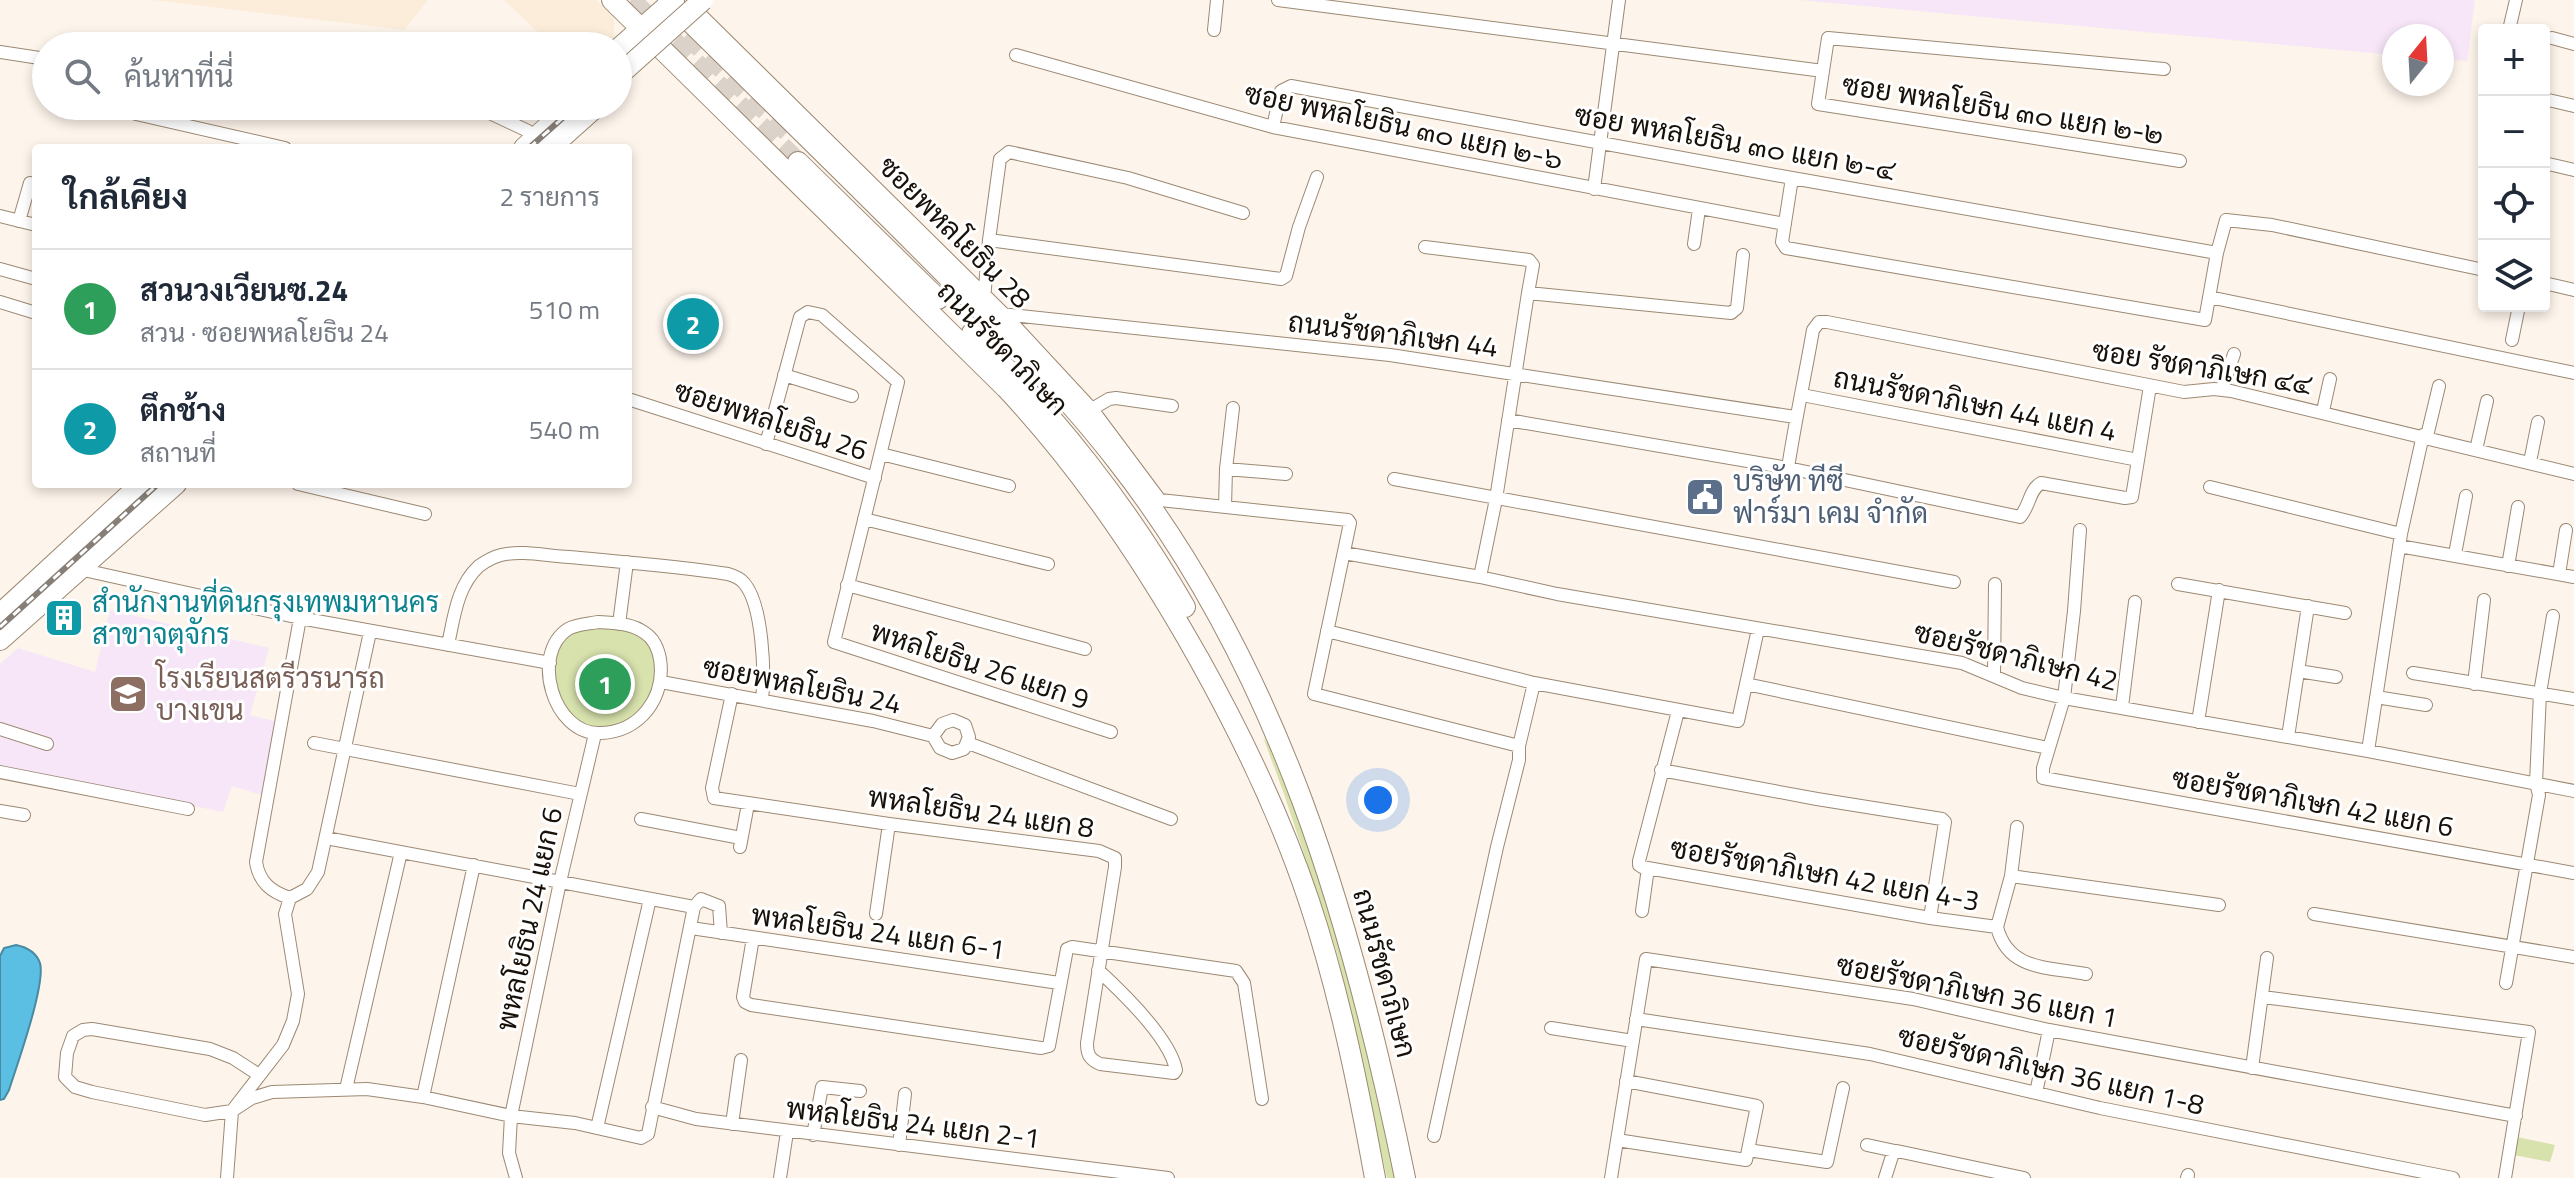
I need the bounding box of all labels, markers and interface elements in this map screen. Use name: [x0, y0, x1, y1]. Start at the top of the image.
north arrow: [2382, 24, 2454, 96]
map controls: [2478, 24, 2550, 312]
button: +: [2478, 24, 2550, 96]
search box: [32, 32, 632, 120]
text: ค้นหาที่นี่: [124, 53, 234, 99]
icon: search: [60, 54, 104, 98]
street label: ซอย พหลโยธิน ๓๐ แยก ๒-๒: [1839, 62, 2167, 155]
street label: ซอย พหลโยธิน ๓๐ แยก ๒-๖: [1241, 71, 1567, 180]
street label: ซอย พหลโยธิน ๓๐ แยก ๒-๔: [1571, 92, 1900, 191]
button: −: [2478, 96, 2550, 168]
street label: ซอยพหลโยธิน 28: [869, 145, 1042, 318]
button: locate: [2478, 168, 2550, 240]
text: ใกล้เคียง: [64, 170, 188, 222]
text: 2 รายการ: [499, 177, 600, 216]
button: layers: [2478, 240, 2550, 312]
text: สวนวงเวียนซ.24: [140, 267, 348, 313]
street label: ถนนรัชดาภิเษก: [928, 270, 1079, 425]
text: 1: [83, 290, 97, 329]
text: 510 m: [529, 290, 600, 329]
pin: 2: [667, 294, 719, 354]
street label: ถนนรัชดาภิเษก 44: [1286, 299, 1500, 368]
text: สวน · ซอยพหลโยธิน 24: [140, 313, 389, 352]
street label: ซอย รัชดาภิเษก ๔๔: [2089, 328, 2316, 405]
street label: ถนนรัชดาภิเษก 44 แยก 4: [1830, 355, 2120, 452]
street label: ซอยพหลโยธิน 26: [669, 368, 873, 471]
text: ตึกช้าง: [140, 387, 226, 433]
text: 2: [83, 410, 97, 449]
text: 540 m: [529, 410, 600, 449]
text: สถานที่: [140, 433, 216, 472]
place label: บริษัท ทีซี ฟาร์มา เคม จำกัด: [1733, 459, 1928, 534]
public building icon: บริษัท ทีซี ฟาร์มา เคม จำกัด: [1684, 476, 1726, 518]
place label: สำนักงานที่ดินกรุงเทพมหานคร สาขาจตุจักร: [92, 578, 439, 655]
building icon: สำนักงานที่ดินกรุงเทพมหานคร สาขาจตุจักร: [43, 597, 85, 639]
street label: พหลโยธิน 26 แยก 9: [865, 609, 1095, 720]
street label: ซอยรัชดาภิเษก 42: [1910, 609, 2123, 702]
street label: ซอยพหลโยธิน 24: [699, 644, 905, 725]
pin: 1: [579, 654, 631, 714]
place label: โรงเรียนสตรีวรนารถ บางเขน: [154, 656, 385, 731]
school or university icon: โรงเรียนสตรีวรนารถ บางเขน: [107, 673, 149, 715]
street label: ซอยรัชดาภิเษก 42 แยก 6: [2169, 756, 2457, 847]
street label: พหลโยธิน 24 แยก 8: [865, 774, 1097, 849]
your location: [1358, 780, 1398, 820]
street label: พหลโยธิน 24 แยก 6: [484, 803, 573, 1035]
street label: ซอยรัชดาภิเษก 42 แยก 4-3: [1667, 825, 1983, 922]
street label: ถนนรัชดาภิเษก: [1342, 883, 1429, 1062]
street label: พหลโยธิน 24 แยก 6-1: [748, 892, 1008, 971]
street label: ซอยรัชดาภิเษก 36 แยก 1: [1833, 942, 2121, 1039]
street label: ซอยรัชดาภิเษก 36 แยก 1-8: [1894, 1013, 2209, 1126]
street label: พหลโยธิน 24 แยก 2-1: [784, 1086, 1043, 1159]

